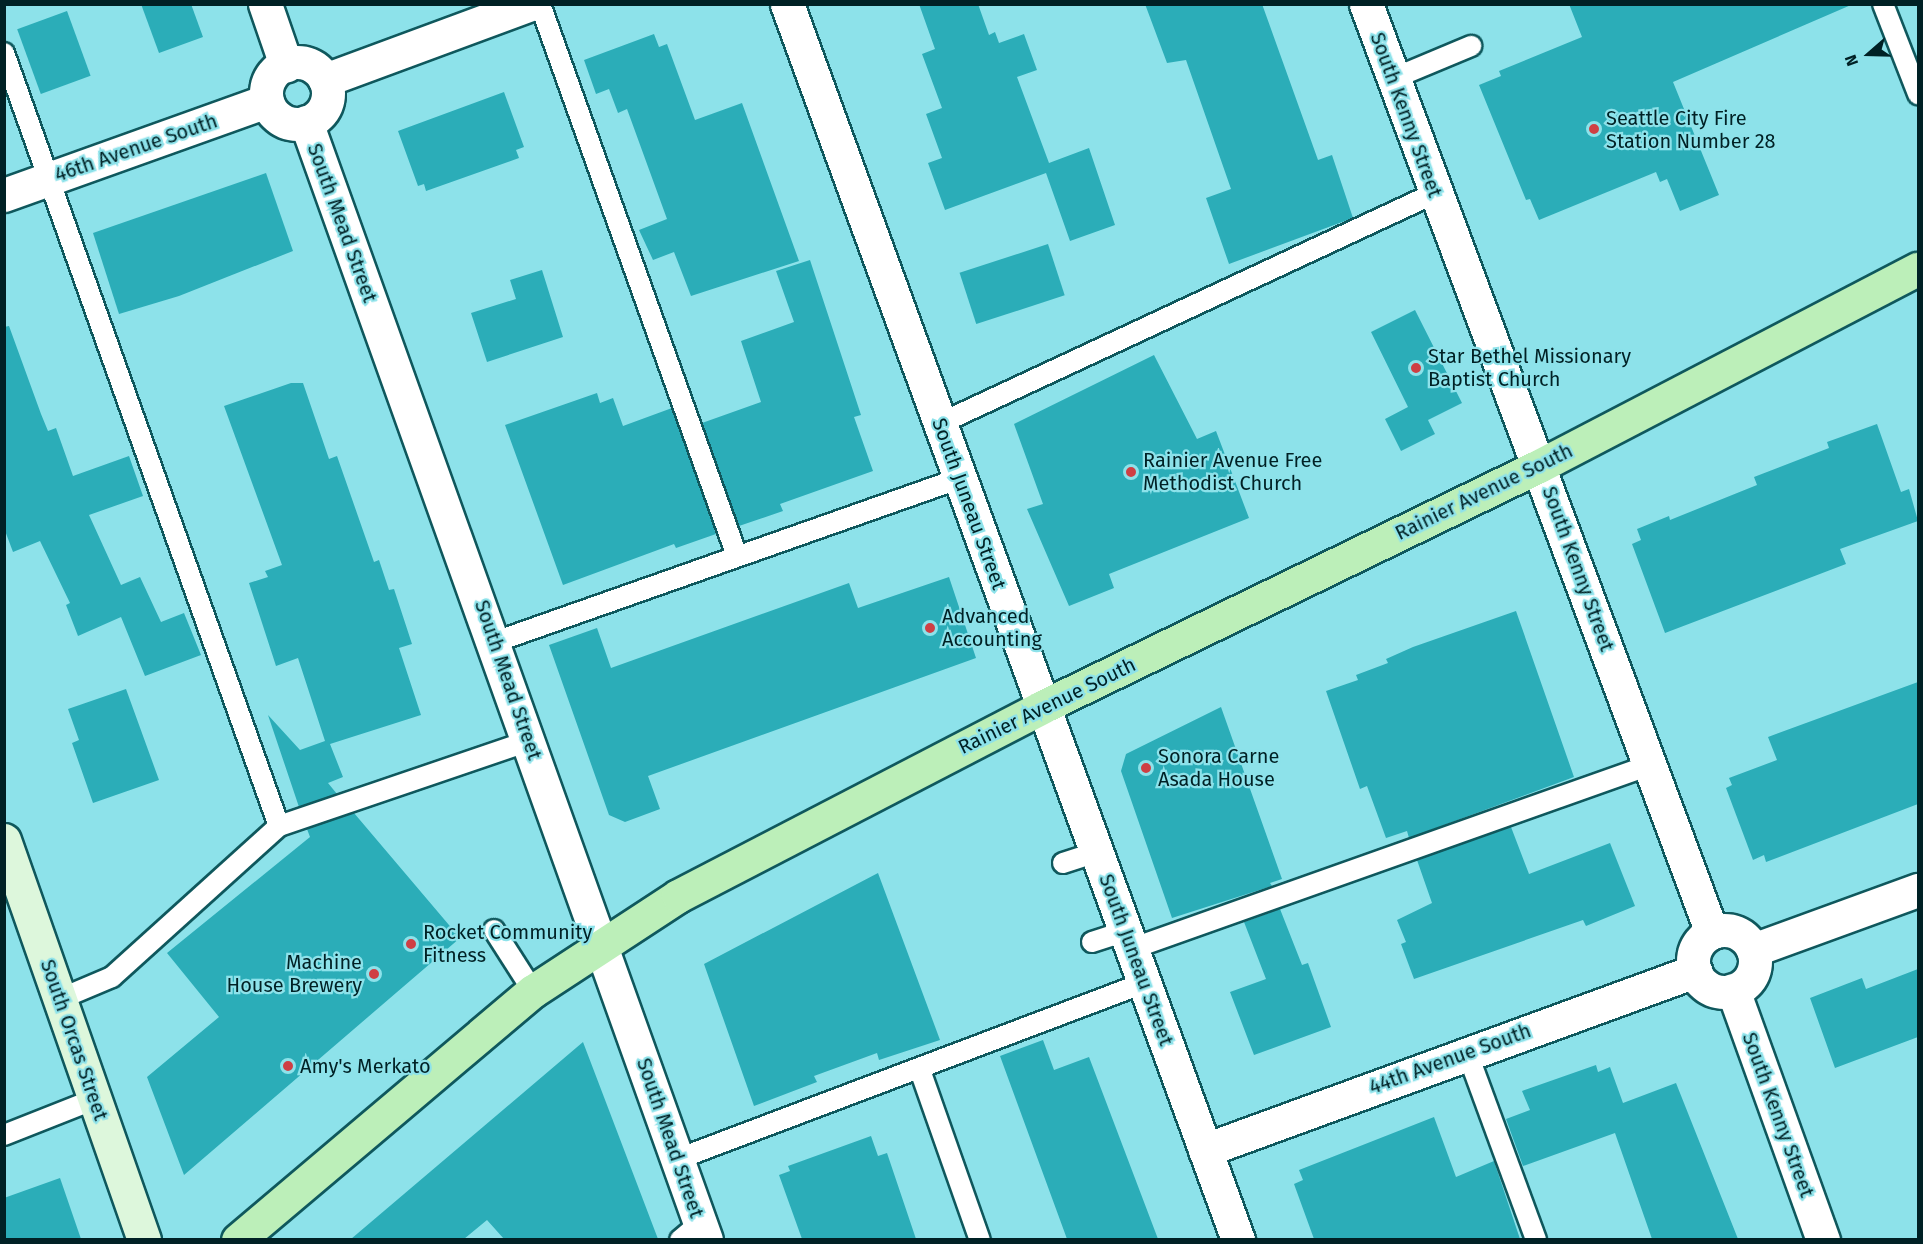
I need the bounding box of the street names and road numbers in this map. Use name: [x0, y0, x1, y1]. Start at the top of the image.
street label: South Kenny Street: [1365, 29, 1447, 201]
street label: 46th Avenue South: [52, 109, 220, 187]
street label: South Mead Street: [302, 140, 382, 306]
street label: South Juneau Street: [927, 415, 1011, 593]
street label: Rainier Avenue South: [1391, 439, 1577, 545]
street label: South Kenny Street: [1537, 483, 1619, 655]
street label: South Mead Street: [469, 597, 547, 763]
street label: Rainier Avenue South: [954, 653, 1140, 759]
street label: South Juneau Street: [1094, 871, 1178, 1049]
street label: South Orcas Street: [35, 956, 113, 1124]
street label: 44th Avenue South: [1366, 1019, 1534, 1099]
street label: South Kenny Street: [1737, 1029, 1819, 1201]
street label: South Mead Street: [631, 1055, 709, 1221]

